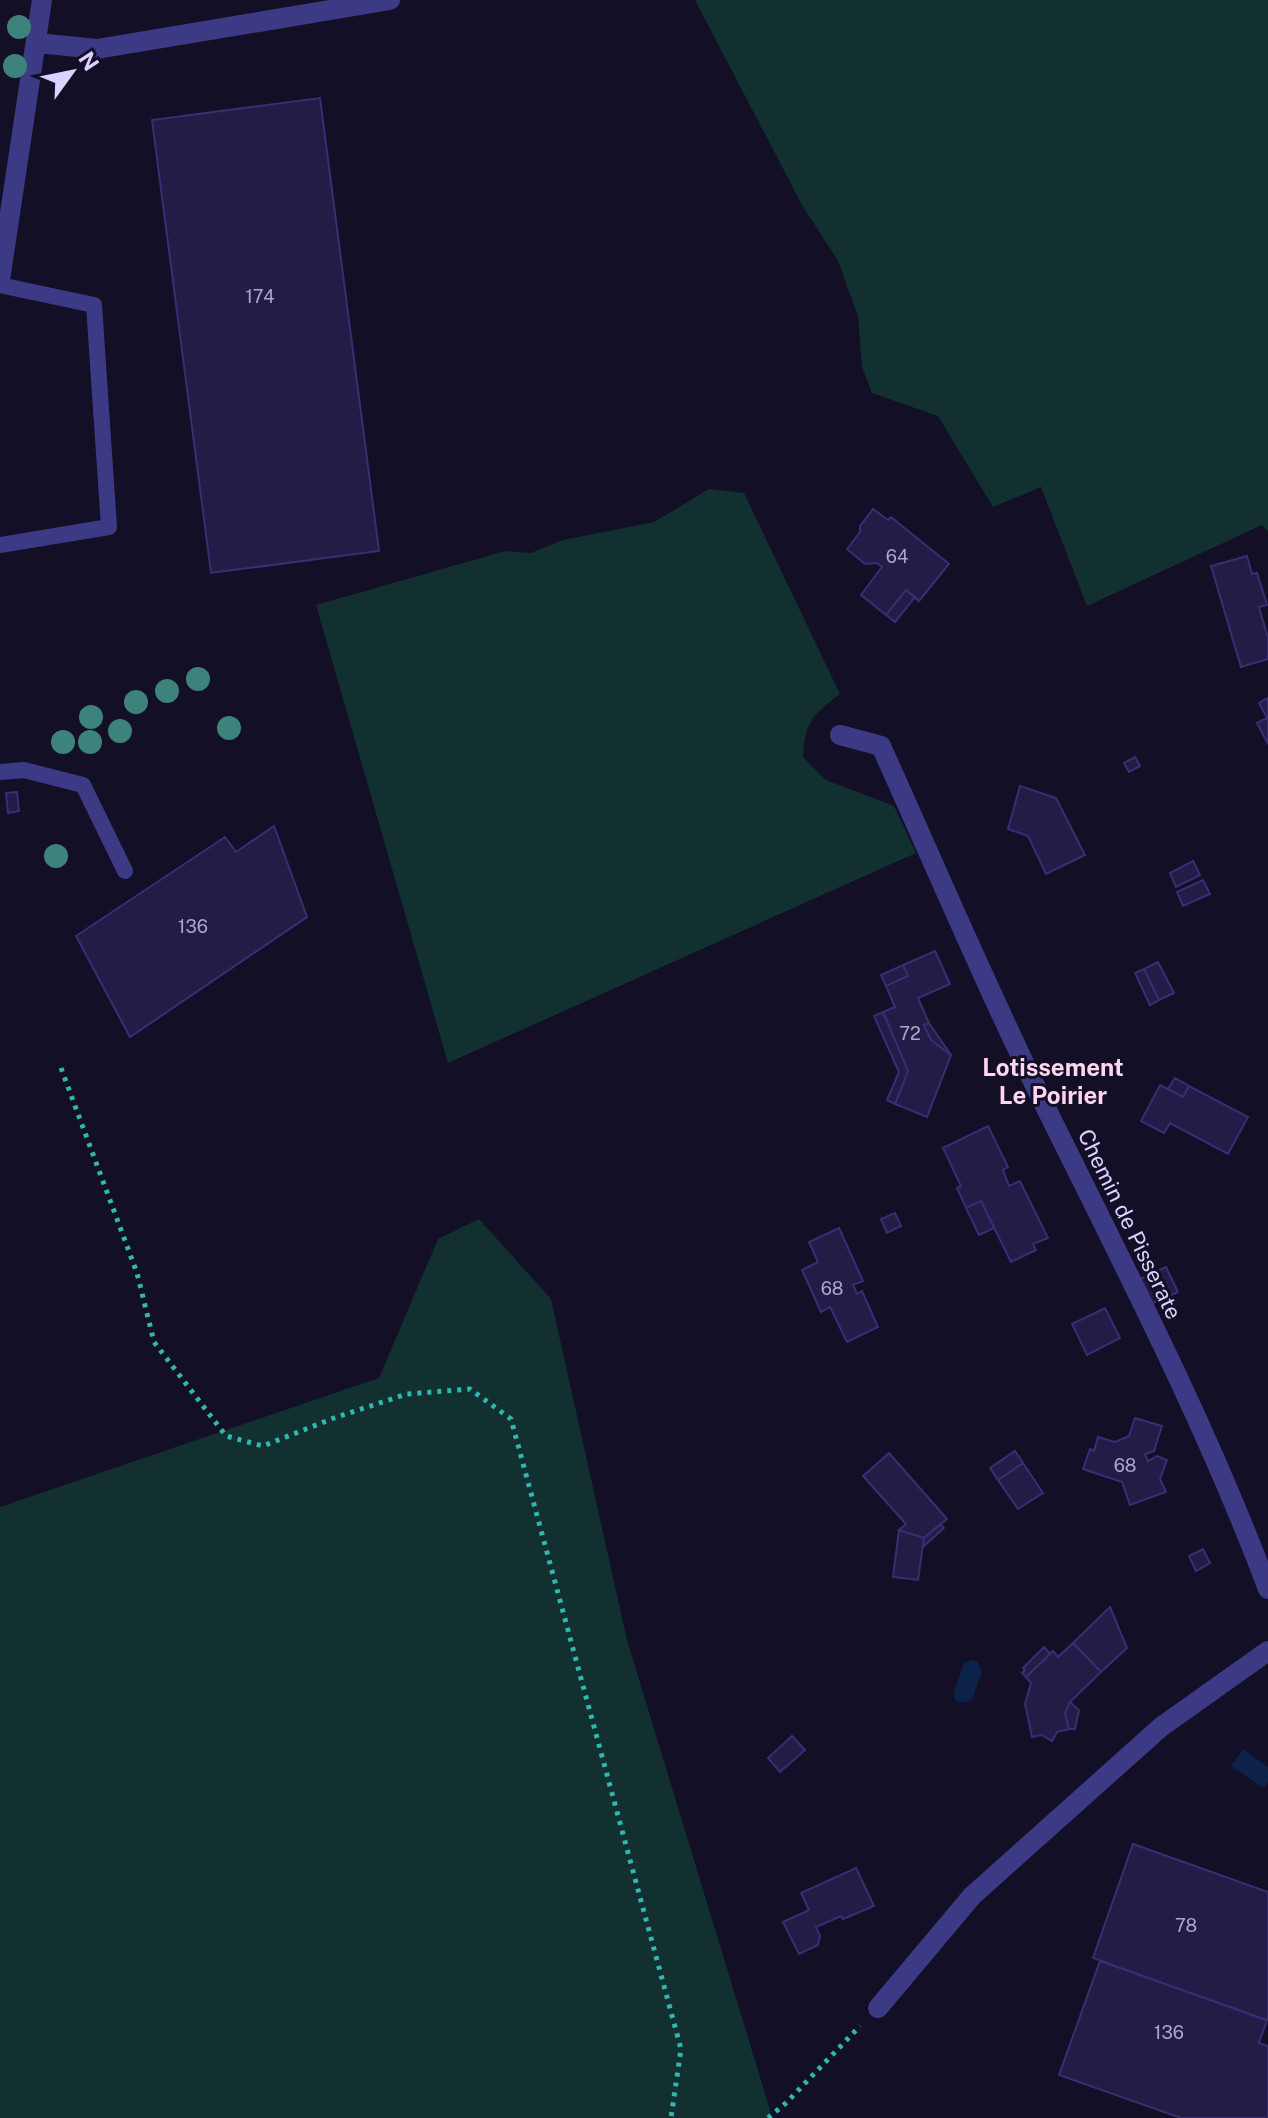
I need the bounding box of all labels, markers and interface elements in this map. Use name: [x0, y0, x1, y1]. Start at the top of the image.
north arrow: [32, 32, 112, 112]
text: N: [73, 47, 104, 75]
house number: 174: [246, 286, 274, 307]
house number: 64: [886, 546, 908, 567]
house number: 136: [178, 916, 208, 937]
house number: 72: [899, 1023, 921, 1044]
district label: Lotissement Le Poirier: [982, 1053, 1124, 1109]
street label: Chemin de Pisserate: [1073, 1125, 1187, 1323]
house number: 68: [821, 1278, 843, 1299]
house number: 68: [1114, 1455, 1136, 1476]
house number: 78: [1175, 1915, 1197, 1936]
house number: 136: [1154, 2022, 1184, 2043]

